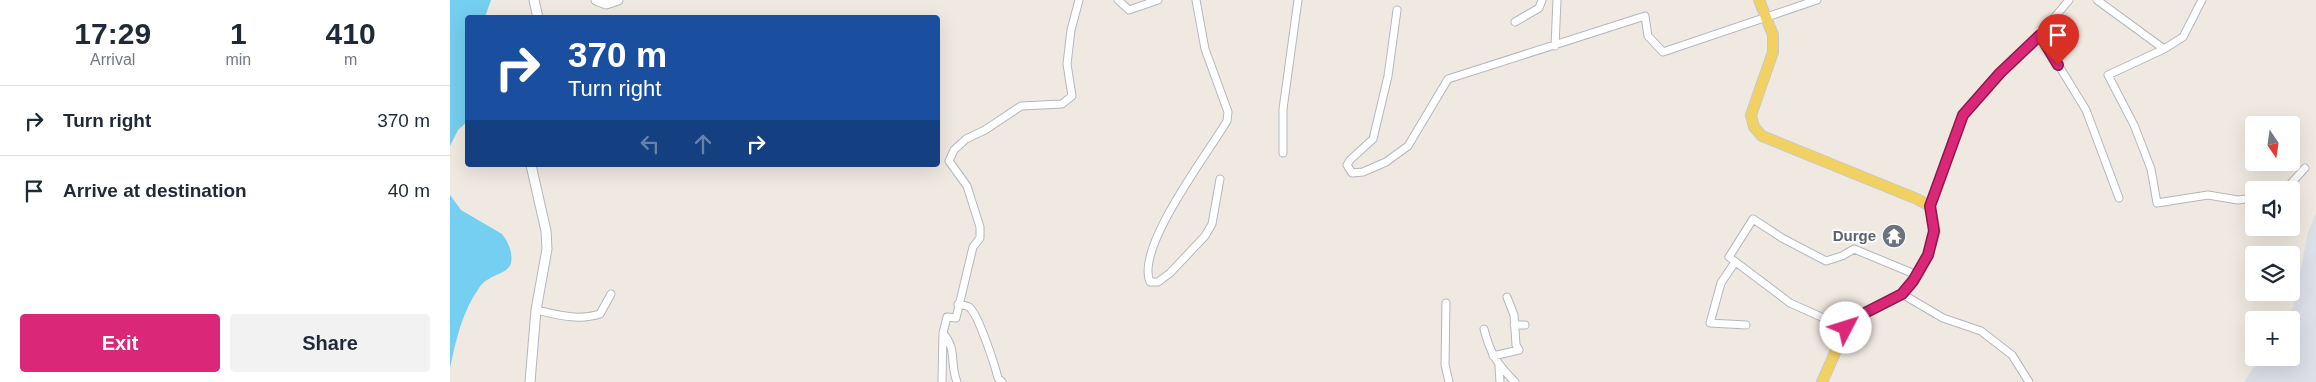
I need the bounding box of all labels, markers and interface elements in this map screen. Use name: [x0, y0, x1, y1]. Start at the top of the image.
pin: [2037, 14, 2079, 65]
text: 17:29: [74, 17, 151, 50]
text: 1: [230, 17, 247, 50]
text: 410: [326, 17, 376, 50]
icon: arrive: [2044, 21, 2072, 49]
icon: right: [485, 35, 550, 100]
text: 370 m: [568, 35, 667, 74]
text: Arrival: [90, 51, 135, 68]
text: min: [225, 51, 251, 68]
text: m: [344, 51, 357, 68]
text: Turn right: [568, 76, 661, 101]
icon: right: [20, 107, 48, 135]
text: Turn right: [63, 110, 151, 131]
text: 370 m: [377, 110, 430, 131]
north arrow: [2245, 116, 2300, 171]
map controls: [2245, 116, 2300, 366]
icon: left: [636, 130, 664, 158]
icon: ahead: [689, 130, 717, 158]
icon: right: [742, 130, 770, 158]
icon: arrive: [20, 177, 48, 205]
text: Arrive at destination: [63, 180, 247, 201]
text: 40 m: [388, 180, 430, 201]
button: sound: [2245, 181, 2300, 236]
temple icon: Durge: [1881, 223, 1907, 249]
place label: Durge: [1833, 227, 1876, 244]
button: layers: [2245, 246, 2300, 301]
position arrow: [1819, 301, 1871, 353]
button: +: [2245, 311, 2300, 366]
button: Exit: [20, 314, 220, 372]
button: Share: [230, 314, 430, 372]

